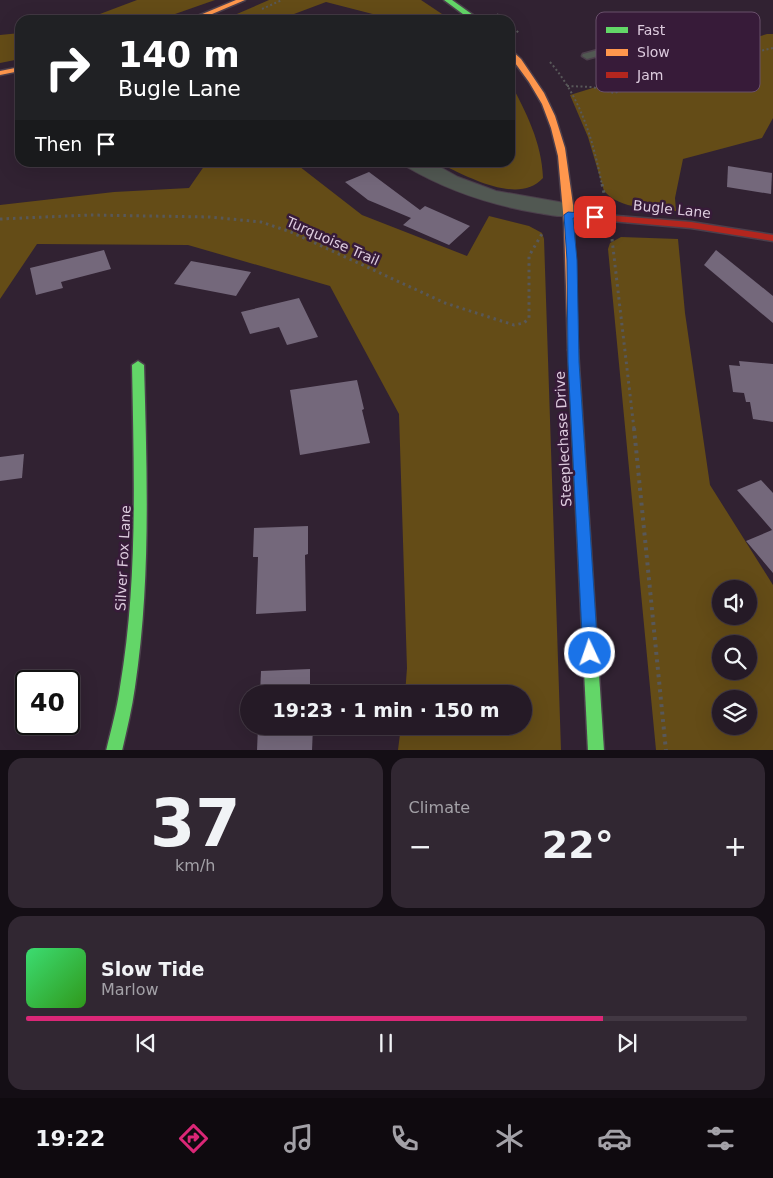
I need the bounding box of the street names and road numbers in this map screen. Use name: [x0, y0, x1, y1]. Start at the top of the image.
street label: Bugle Lane: [632, 197, 712, 221]
street label: Turquoise Trail: [283, 213, 382, 269]
street label: Steeplechase Drive: [551, 371, 575, 507]
street label: Silver Fox Lane: [112, 505, 134, 611]

